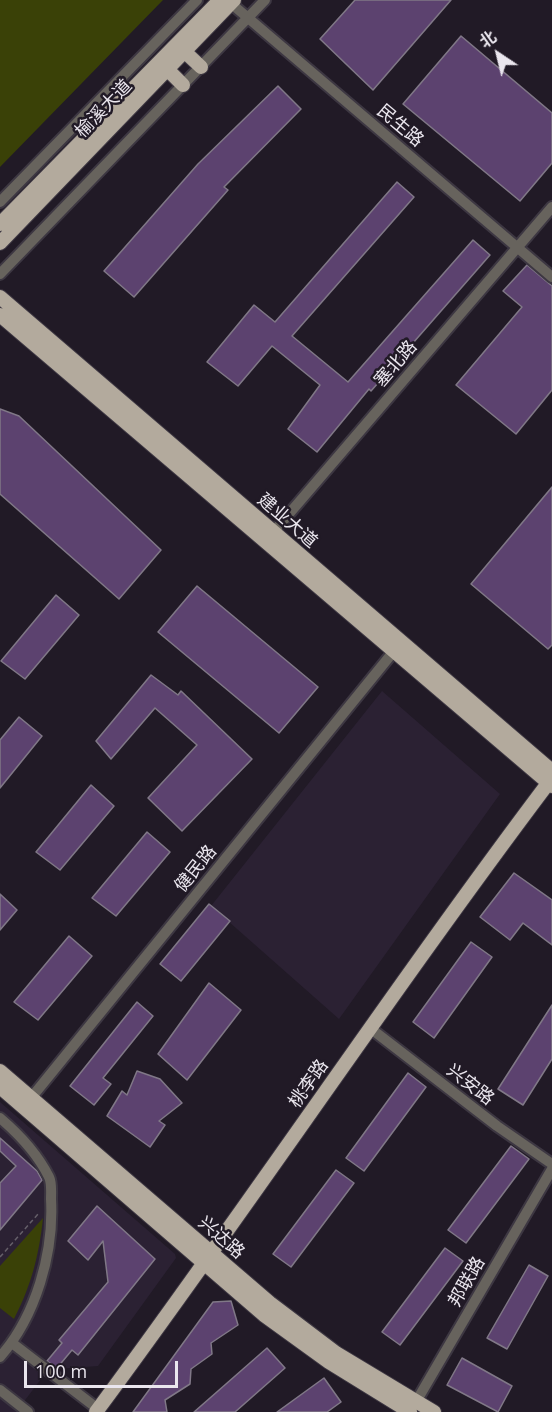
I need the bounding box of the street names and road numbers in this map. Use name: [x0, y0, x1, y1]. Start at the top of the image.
street label: 榆溪大道: [71, 76, 137, 142]
street label: 民生路: [372, 100, 428, 152]
street label: 塞北路: [370, 337, 422, 391]
street label: 建业大道: [253, 489, 321, 553]
street label: 健民路: [171, 841, 221, 897]
street label: 桃李路: [285, 1056, 333, 1112]
street label: 兴安路: [442, 1060, 498, 1110]
street label: 兴达路: [194, 1212, 248, 1264]
street label: 邦联路: [444, 1253, 490, 1311]

